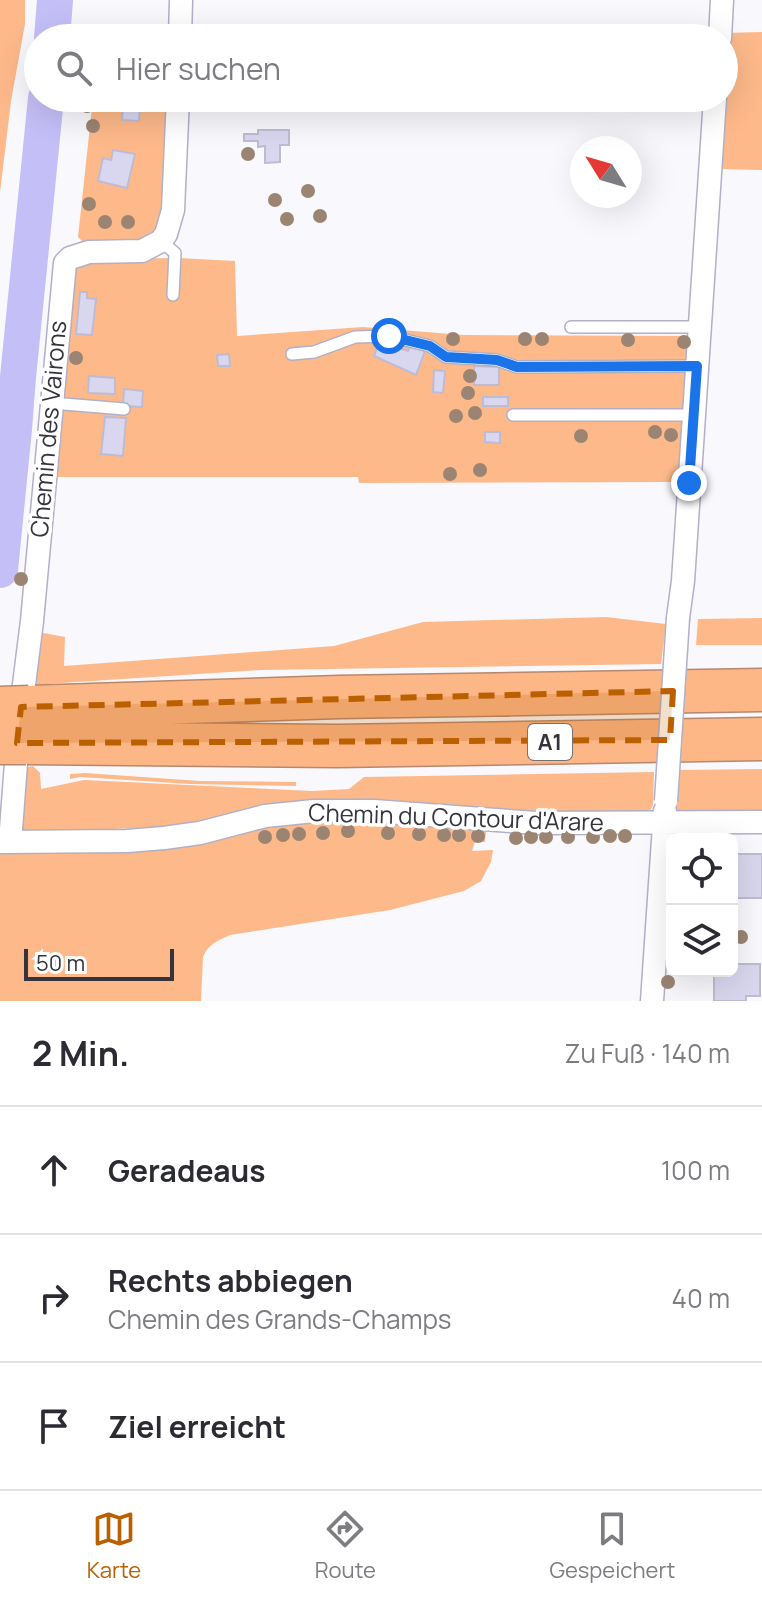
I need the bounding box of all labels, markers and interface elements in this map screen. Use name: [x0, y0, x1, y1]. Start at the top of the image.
search box: [24, 24, 738, 112]
icon: search: [52, 46, 96, 90]
text: Hier suchen: [116, 48, 281, 89]
north arrow: [570, 136, 642, 208]
route start: [371, 318, 407, 354]
street label: Chemin des Vairons: [22, 319, 73, 539]
route end: [671, 465, 707, 501]
road number: A1: [528, 724, 572, 760]
street label: Chemin du Contour d'Arare: [308, 795, 604, 838]
map controls: [666, 833, 738, 977]
button: locate: [666, 833, 738, 905]
button: layers: [666, 905, 738, 977]
scale bar: [24, 945, 174, 981]
text: 50 m: [36, 948, 85, 978]
text: 2 Min.: [32, 1030, 129, 1076]
text: Zu Fuß · 140 m: [564, 1035, 730, 1071]
icon: ahead: [32, 1148, 76, 1192]
text: Geradeaus: [108, 1150, 265, 1191]
text: 100 m: [661, 1152, 730, 1188]
text: Rechts abbiegen: [108, 1260, 353, 1301]
icon: right: [32, 1276, 76, 1320]
text: 40 m: [672, 1280, 730, 1316]
text: Chemin des Grands-Champs: [108, 1301, 451, 1337]
icon: arrive: [32, 1404, 76, 1448]
text: Ziel erreicht: [108, 1406, 286, 1447]
tab: Karte: [87, 1507, 141, 1585]
tab: Route: [315, 1507, 376, 1585]
tab: Gespeichert: [549, 1507, 675, 1585]

